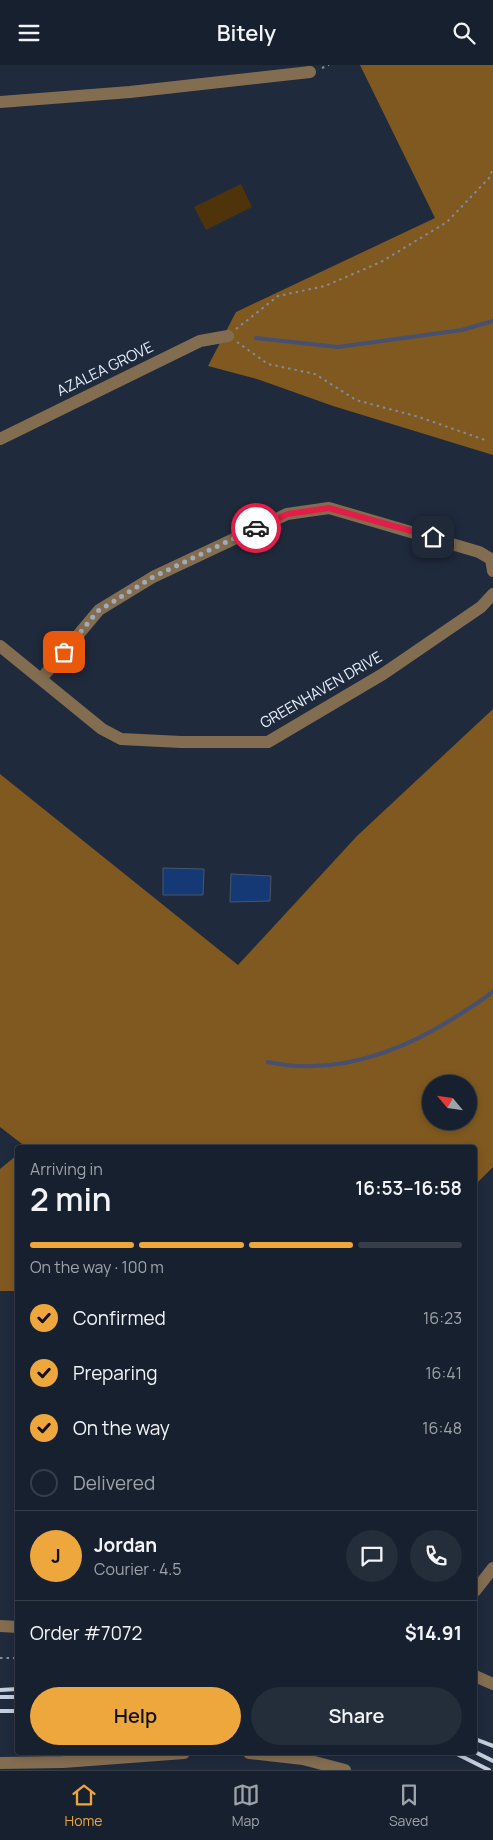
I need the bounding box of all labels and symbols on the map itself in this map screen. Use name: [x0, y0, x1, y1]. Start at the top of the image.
street label: AZALEA GROVE: [53, 336, 157, 401]
courier: [231, 503, 281, 553]
pin: [412, 516, 454, 558]
pin: [43, 631, 85, 673]
street label: GREENHAVEN DRIVE: [256, 646, 386, 733]
north arrow: [422, 1075, 478, 1130]

